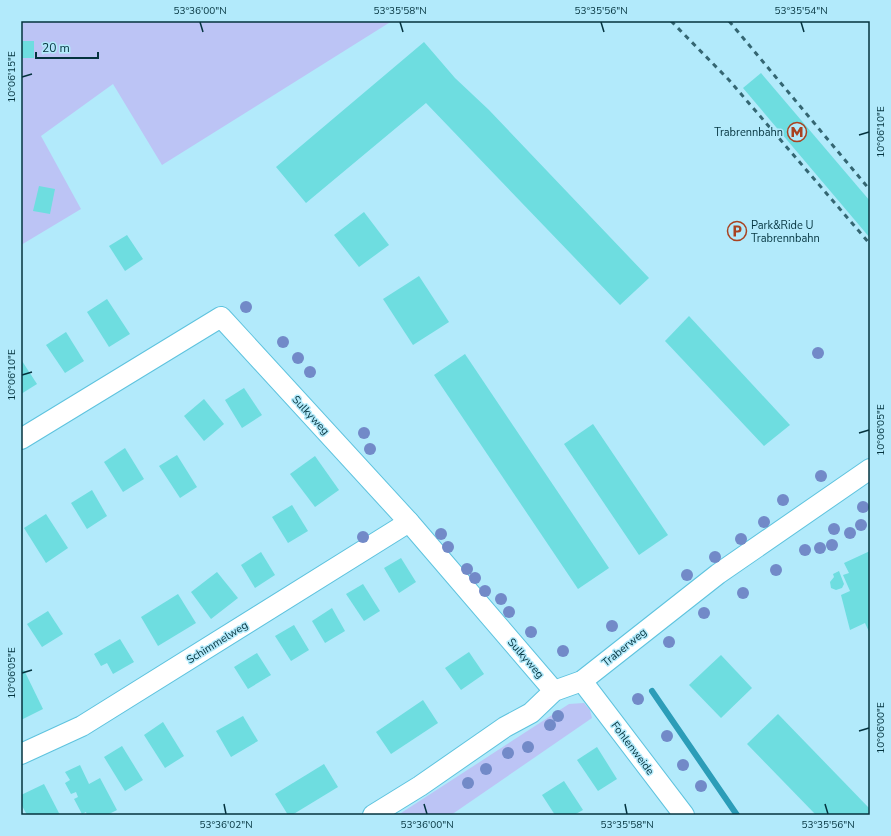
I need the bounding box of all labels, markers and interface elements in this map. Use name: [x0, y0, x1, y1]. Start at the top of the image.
text: 53°36'00"N: [173, 4, 227, 18]
text: 53°35'58"N: [373, 4, 427, 18]
text: 53°35'56"N: [574, 4, 628, 18]
text: 53°35'54"N: [774, 4, 828, 18]
scale bar: [36, 34, 98, 60]
text: 20 m: [42, 40, 70, 56]
text: 10°06'15"E: [5, 51, 19, 103]
text: 10°06'10"E: [874, 106, 888, 158]
metro station icon: Trabrennbahn: [786, 121, 808, 143]
place label: Trabrennbahn: [714, 125, 783, 140]
place label: Park&Ride U Trabrennbahn: [751, 218, 820, 246]
parking icon: Park&Ride U Trabrennbahn: [726, 220, 748, 242]
text: 10°06'10"E: [5, 349, 19, 401]
street label: Sulkyweg: [288, 392, 333, 438]
text: 10°06'05"E: [874, 404, 888, 456]
street label: Schimmelweg: [184, 618, 251, 667]
street label: Traberweg: [599, 625, 650, 670]
street label: Sulkyweg: [504, 635, 547, 682]
text: 10°06'05"E: [5, 647, 19, 699]
text: 10°06'00"E: [874, 702, 888, 754]
street label: Fohlenweide: [608, 719, 658, 778]
text: 53°36'02"N: [199, 818, 253, 832]
text: 53°36'00"N: [400, 818, 454, 832]
text: 53°35'58"N: [600, 818, 654, 832]
text: 53°35'56"N: [801, 818, 855, 832]

